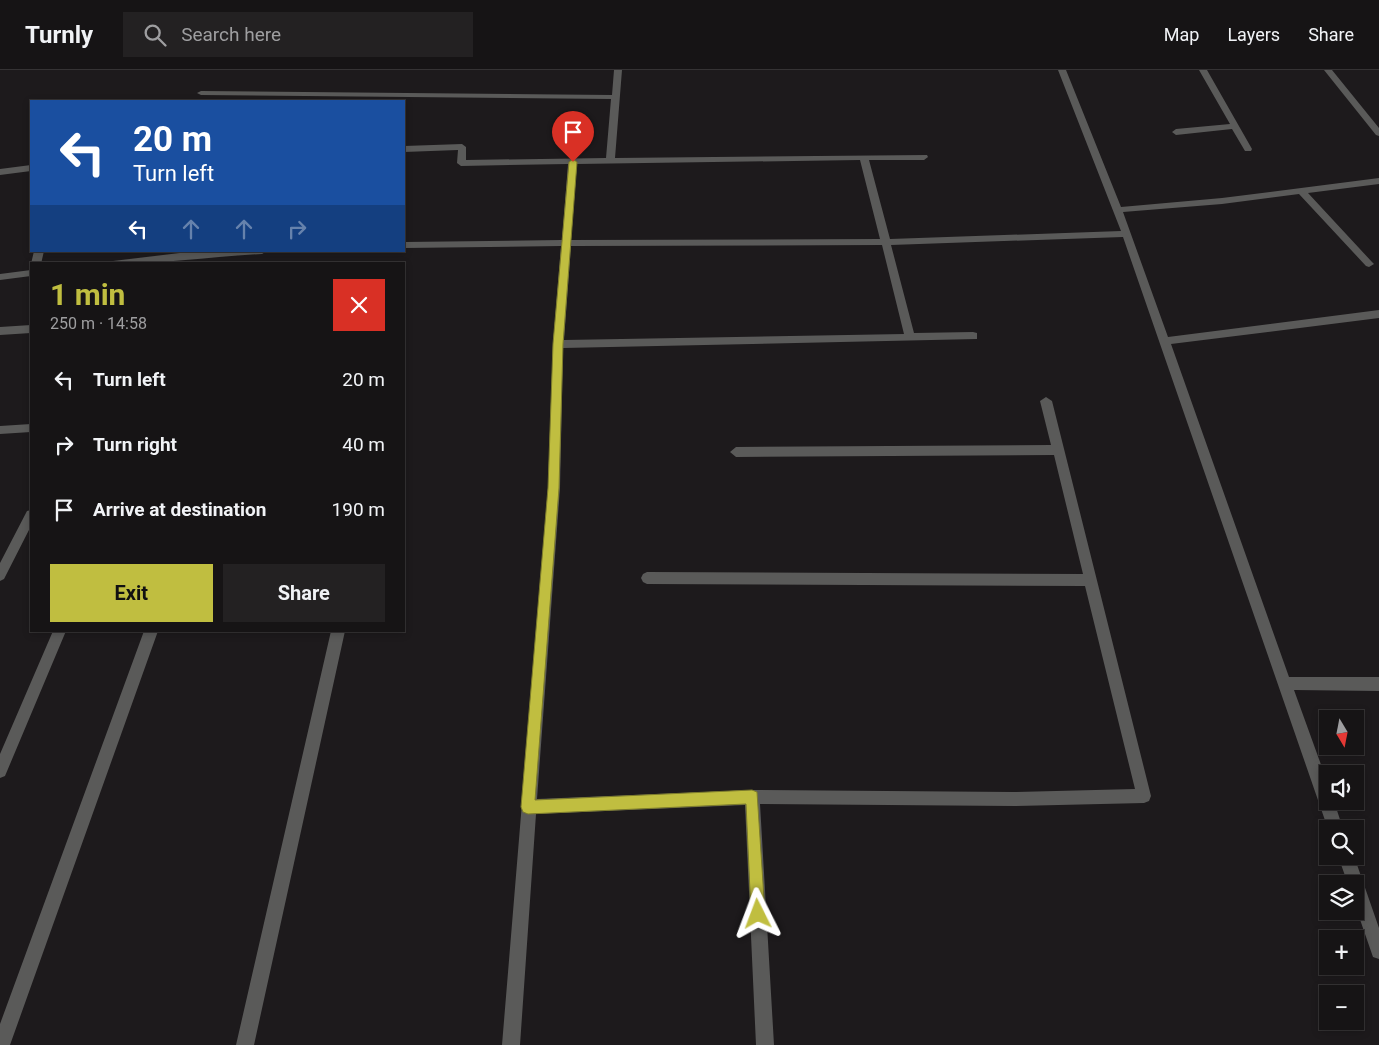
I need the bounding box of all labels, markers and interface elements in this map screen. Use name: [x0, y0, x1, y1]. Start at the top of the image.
search box: [123, 12, 473, 57]
text: Turnly: [25, 21, 93, 49]
icon: search: [141, 21, 169, 49]
text: Search here: [181, 23, 281, 46]
text: Map: [1164, 24, 1199, 45]
text: Layers: [1227, 24, 1280, 45]
text: Share: [1308, 24, 1354, 45]
pin: [552, 111, 594, 162]
icon: arrive: [559, 118, 587, 146]
text: 20 m: [133, 119, 212, 160]
icon: left: [50, 120, 115, 185]
text: Turn left: [133, 161, 214, 186]
icon: left: [124, 215, 152, 243]
icon: ahead: [177, 215, 205, 243]
icon: ahead: [230, 215, 258, 243]
icon: right: [283, 215, 311, 243]
text: 1 min: [50, 277, 125, 312]
button: close: [333, 279, 385, 331]
text: 250 m · 14:58: [50, 314, 147, 333]
icon: left: [50, 366, 78, 394]
text: Turn left: [93, 368, 166, 391]
text: 20 m: [342, 368, 385, 391]
icon: right: [50, 431, 78, 459]
text: Turn right: [93, 433, 177, 456]
text: 40 m: [342, 433, 385, 456]
icon: arrive: [50, 496, 78, 524]
text: Arrive at destination: [93, 498, 266, 521]
text: 190 m: [332, 498, 385, 521]
button: Exit: [50, 564, 213, 622]
button: Share: [223, 564, 385, 622]
north arrow: [1319, 710, 1364, 755]
map controls: [1319, 710, 1364, 1030]
button: sound: [1319, 765, 1364, 810]
button: search: [1319, 820, 1364, 865]
button: layers: [1319, 875, 1364, 920]
position arrow: [731, 887, 783, 939]
button: +: [1319, 930, 1364, 975]
button: −: [1319, 985, 1364, 1030]

